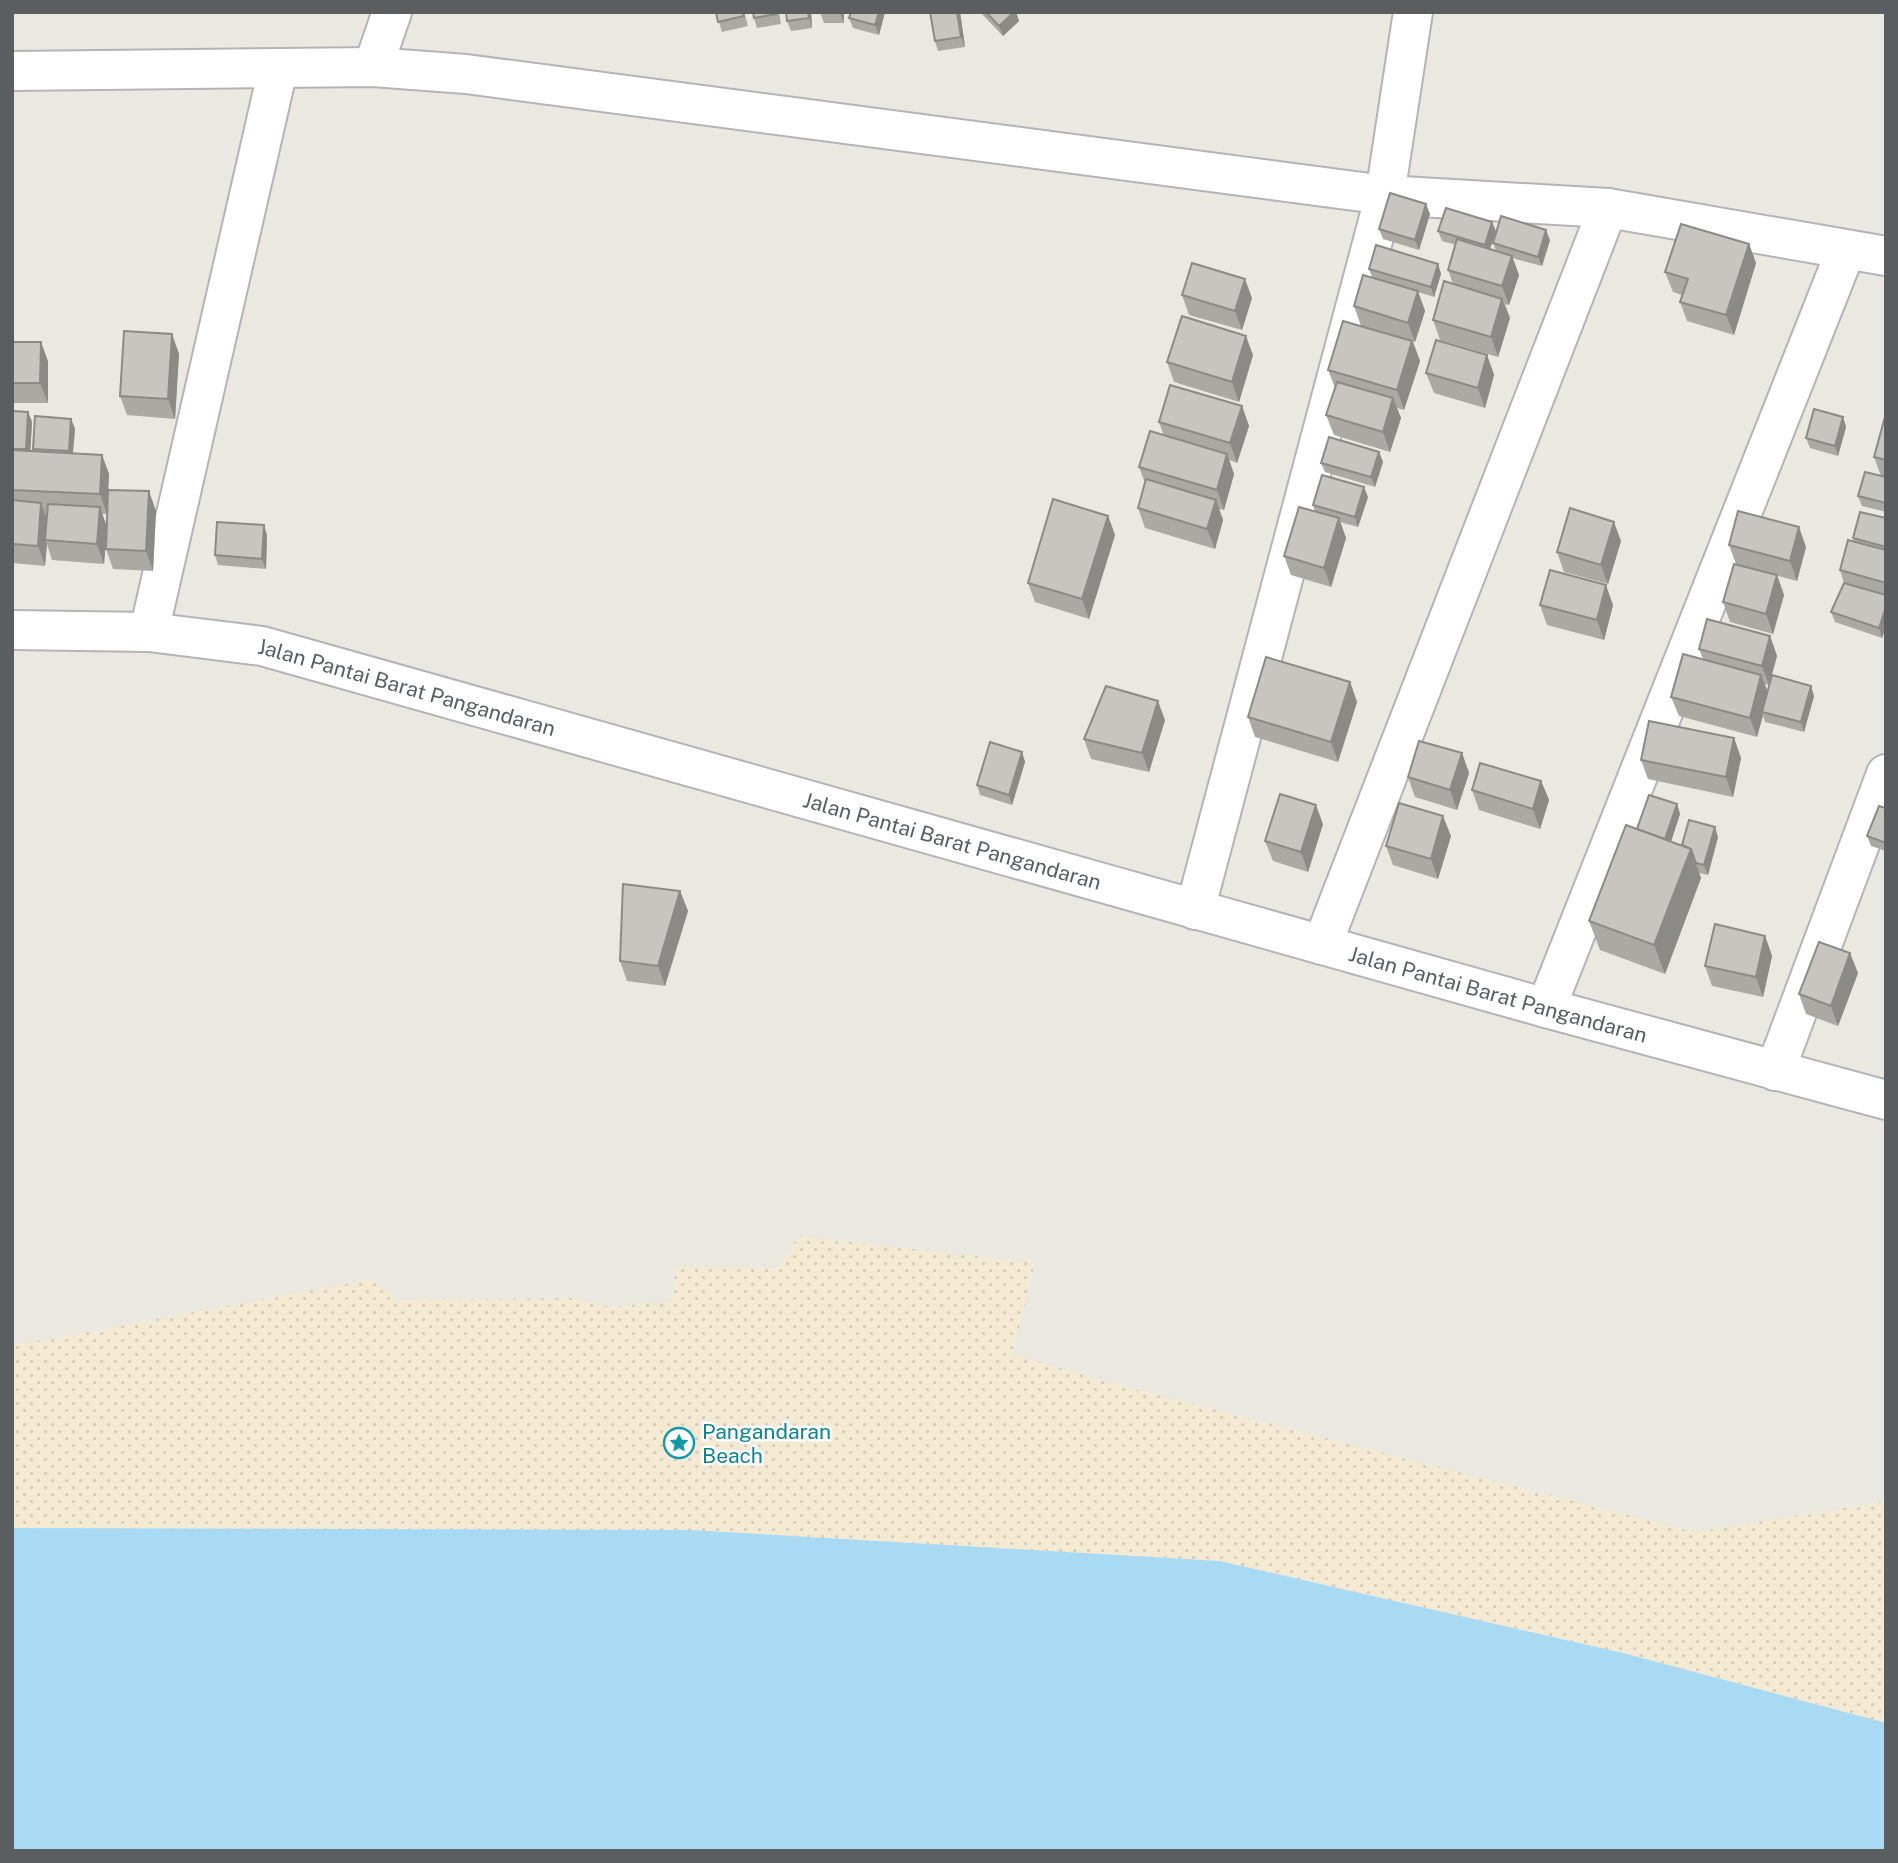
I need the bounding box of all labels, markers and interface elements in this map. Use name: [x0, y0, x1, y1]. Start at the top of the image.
street label: Jalan Pantai Barat Pangandaran: [256, 633, 558, 741]
street label: Jalan Pantai Barat Pangandaran: [800, 787, 1104, 894]
street label: Jalan Pantai Barat Pangandaran: [1346, 941, 1650, 1047]
place label: Pangandaran Beach: [702, 1419, 831, 1468]
place icon: Pangandaran Beach: [662, 1426, 696, 1460]

